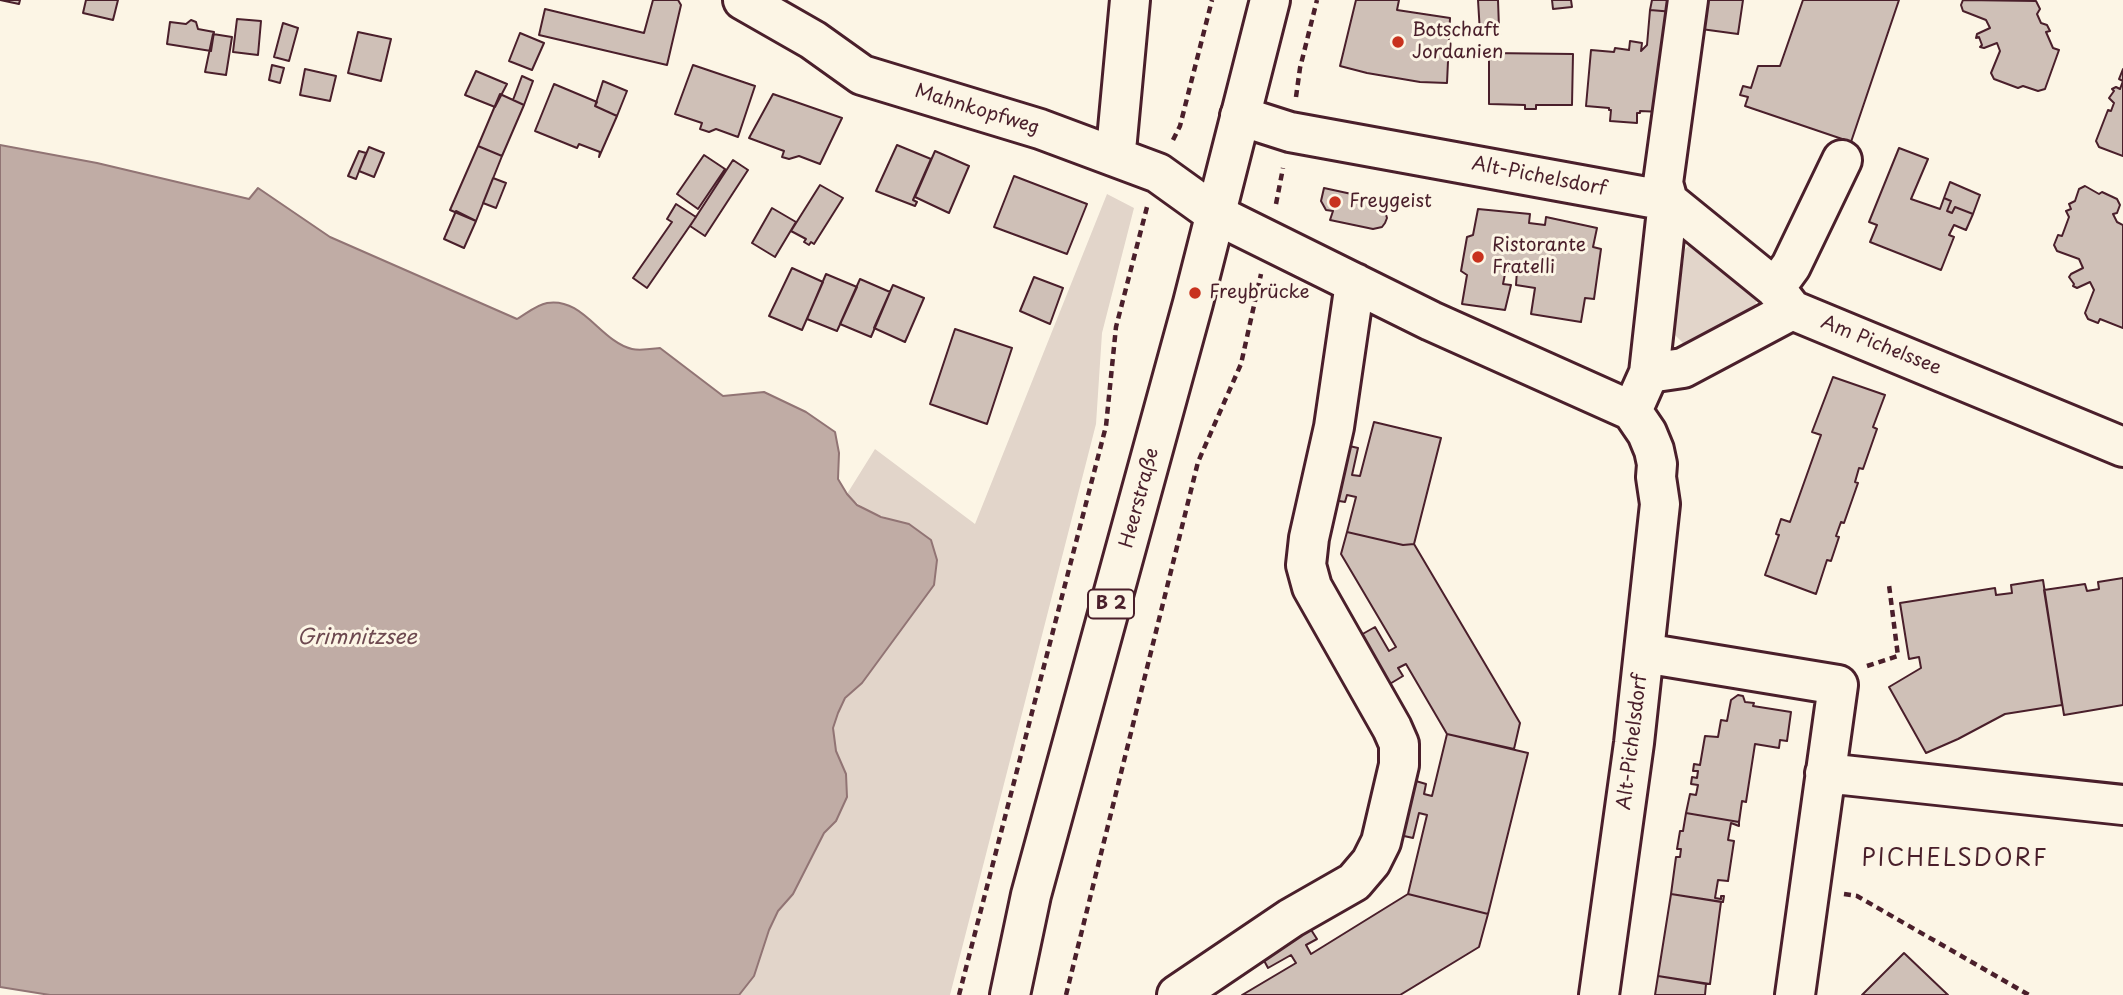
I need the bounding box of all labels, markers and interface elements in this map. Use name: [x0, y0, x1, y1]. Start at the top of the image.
place label: Botschaft Jordanien: [1412, 20, 1503, 64]
marker: Botschaft Jordanien: [1390, 34, 1406, 50]
street label: Mahnkopfweg: [912, 80, 1042, 140]
street label: Alt-Pichelsdorf: [1470, 153, 1608, 201]
place label: Freygeist: [1349, 191, 1432, 213]
marker: Freygeist: [1327, 194, 1343, 210]
place label: Ristorante Fratelli: [1492, 235, 1586, 279]
marker: Ristorante Fratelli: [1470, 249, 1486, 265]
place label: Freybrücke: [1209, 282, 1310, 304]
marker: Freybrücke: [1187, 285, 1203, 301]
street label: Am Pichelssee: [1817, 311, 1945, 381]
street label: Heerstraße: [1116, 445, 1164, 551]
road number: B 2: [1088, 590, 1134, 618]
water label: Grimnitzsee: [297, 625, 417, 651]
street label: Alt-Pichelsdorf: [1613, 673, 1653, 811]
district label: PICHELSDORF: [1863, 846, 2047, 874]

